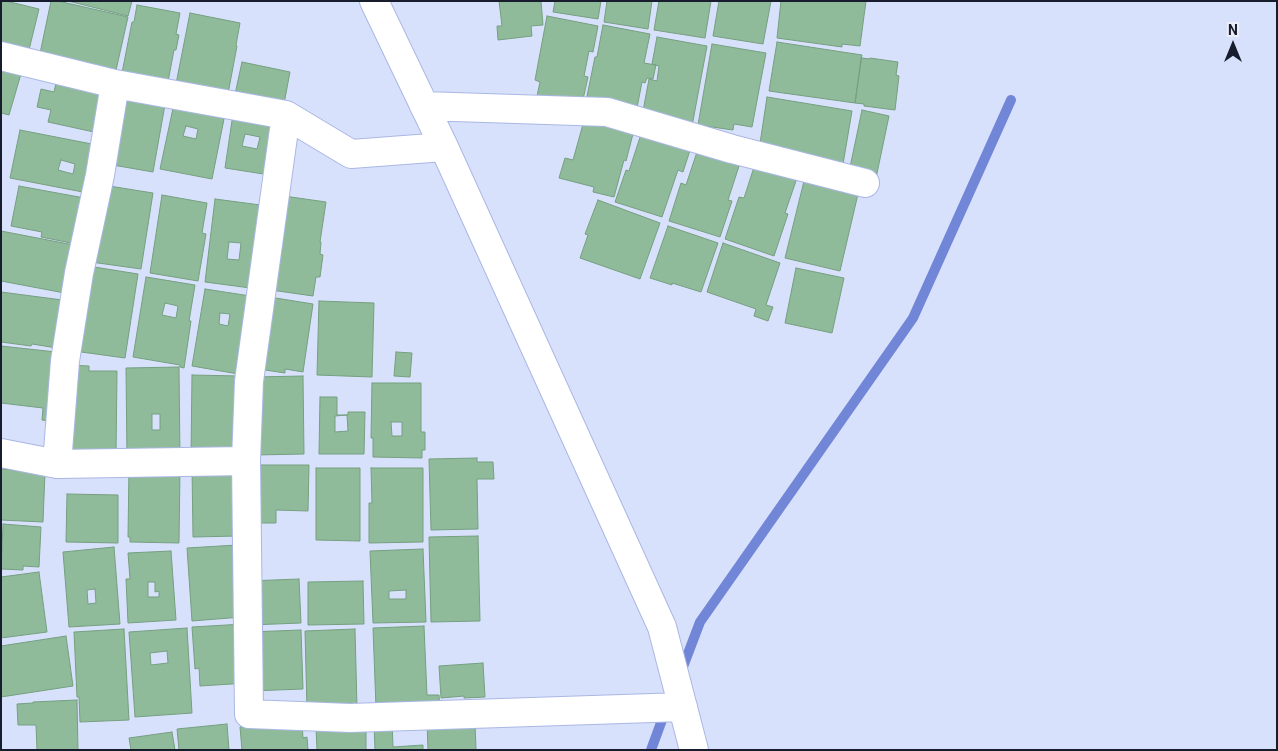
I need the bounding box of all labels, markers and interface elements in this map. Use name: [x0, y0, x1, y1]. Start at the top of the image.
north arrow: [1208, 20, 1258, 70]
text: N: [1228, 22, 1238, 38]

